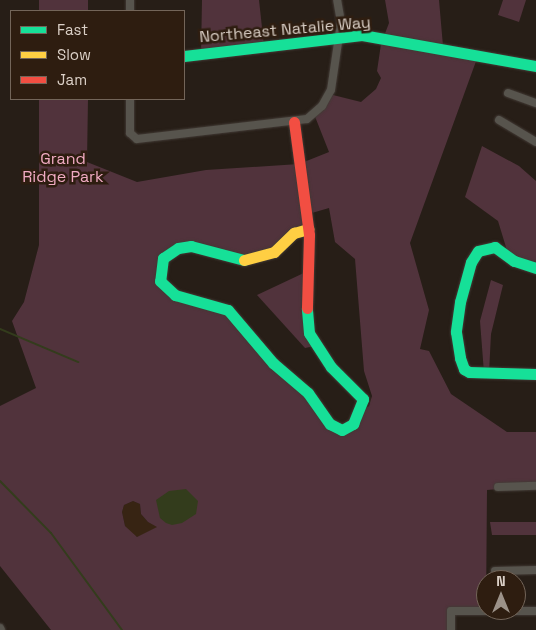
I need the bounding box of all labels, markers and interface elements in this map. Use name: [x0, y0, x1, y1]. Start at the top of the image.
legend: [10, 10, 185, 100]
street label: Northeast Natalie Way: [199, 13, 371, 47]
text: Fast: [57, 20, 88, 39]
text: Slow: [57, 45, 91, 64]
text: Jam: [57, 70, 87, 89]
park label: Grand Ridge Park: [22, 149, 104, 187]
north arrow: [476, 570, 526, 620]
text: N: [496, 572, 506, 590]

